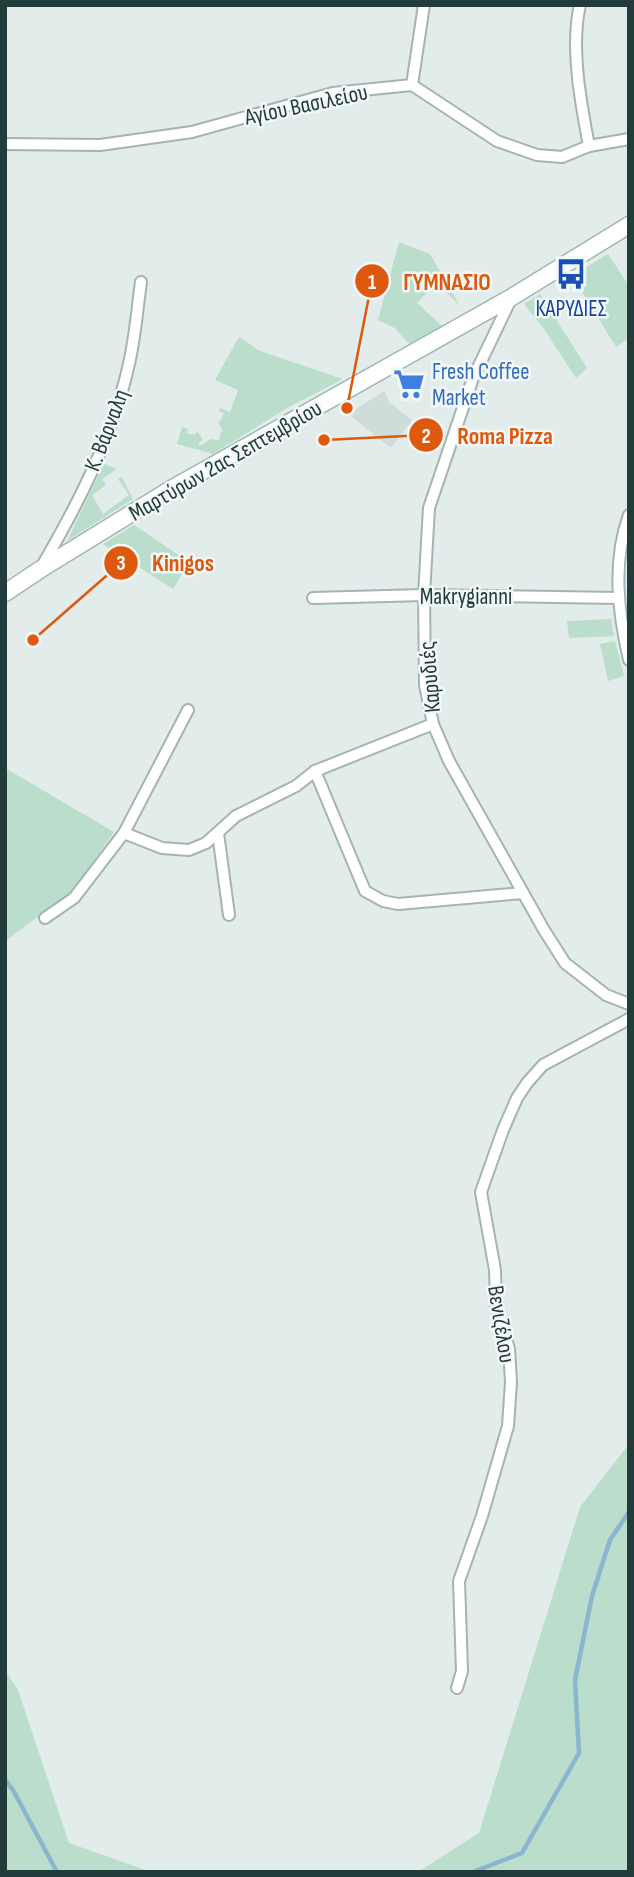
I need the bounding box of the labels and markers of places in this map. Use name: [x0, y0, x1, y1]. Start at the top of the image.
bus stop icon: ΚΑΡΥΔΙΕΣ: [554, 257, 588, 291]
callout: ΓΥΜΝΑΣΙΟ: [354, 259, 505, 304]
place label: ΚΑΡΥΔΙΕΣ: [535, 295, 607, 323]
place label: Fresh Coffee Market: [432, 358, 530, 412]
supermarket icon: Fresh Coffee Market: [392, 367, 426, 401]
callout: Roma Pizza: [408, 413, 567, 458]
callout: Kinigos: [103, 540, 228, 585]

